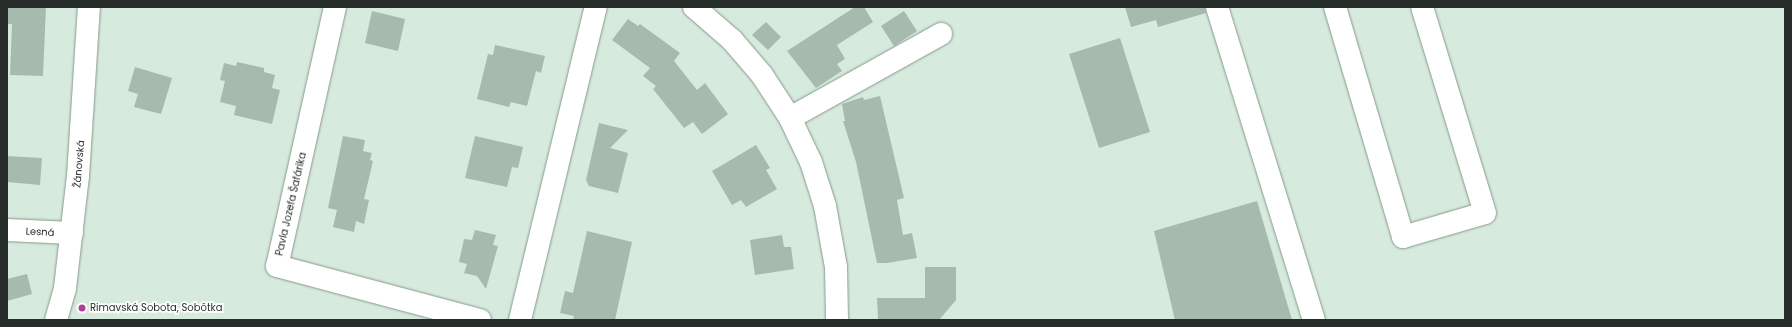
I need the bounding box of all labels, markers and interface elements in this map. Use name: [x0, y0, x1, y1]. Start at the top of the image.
street label: Žánovská: [71, 140, 87, 188]
street label: Pavla Jozefa Šafárika: [273, 151, 309, 257]
street label: Lesná: [25, 225, 55, 239]
place label: Rimavská Sobota, Sobôtka: [90, 302, 222, 314]
marker: Rimavská Sobota, Sobôtka: [77, 303, 87, 313]

